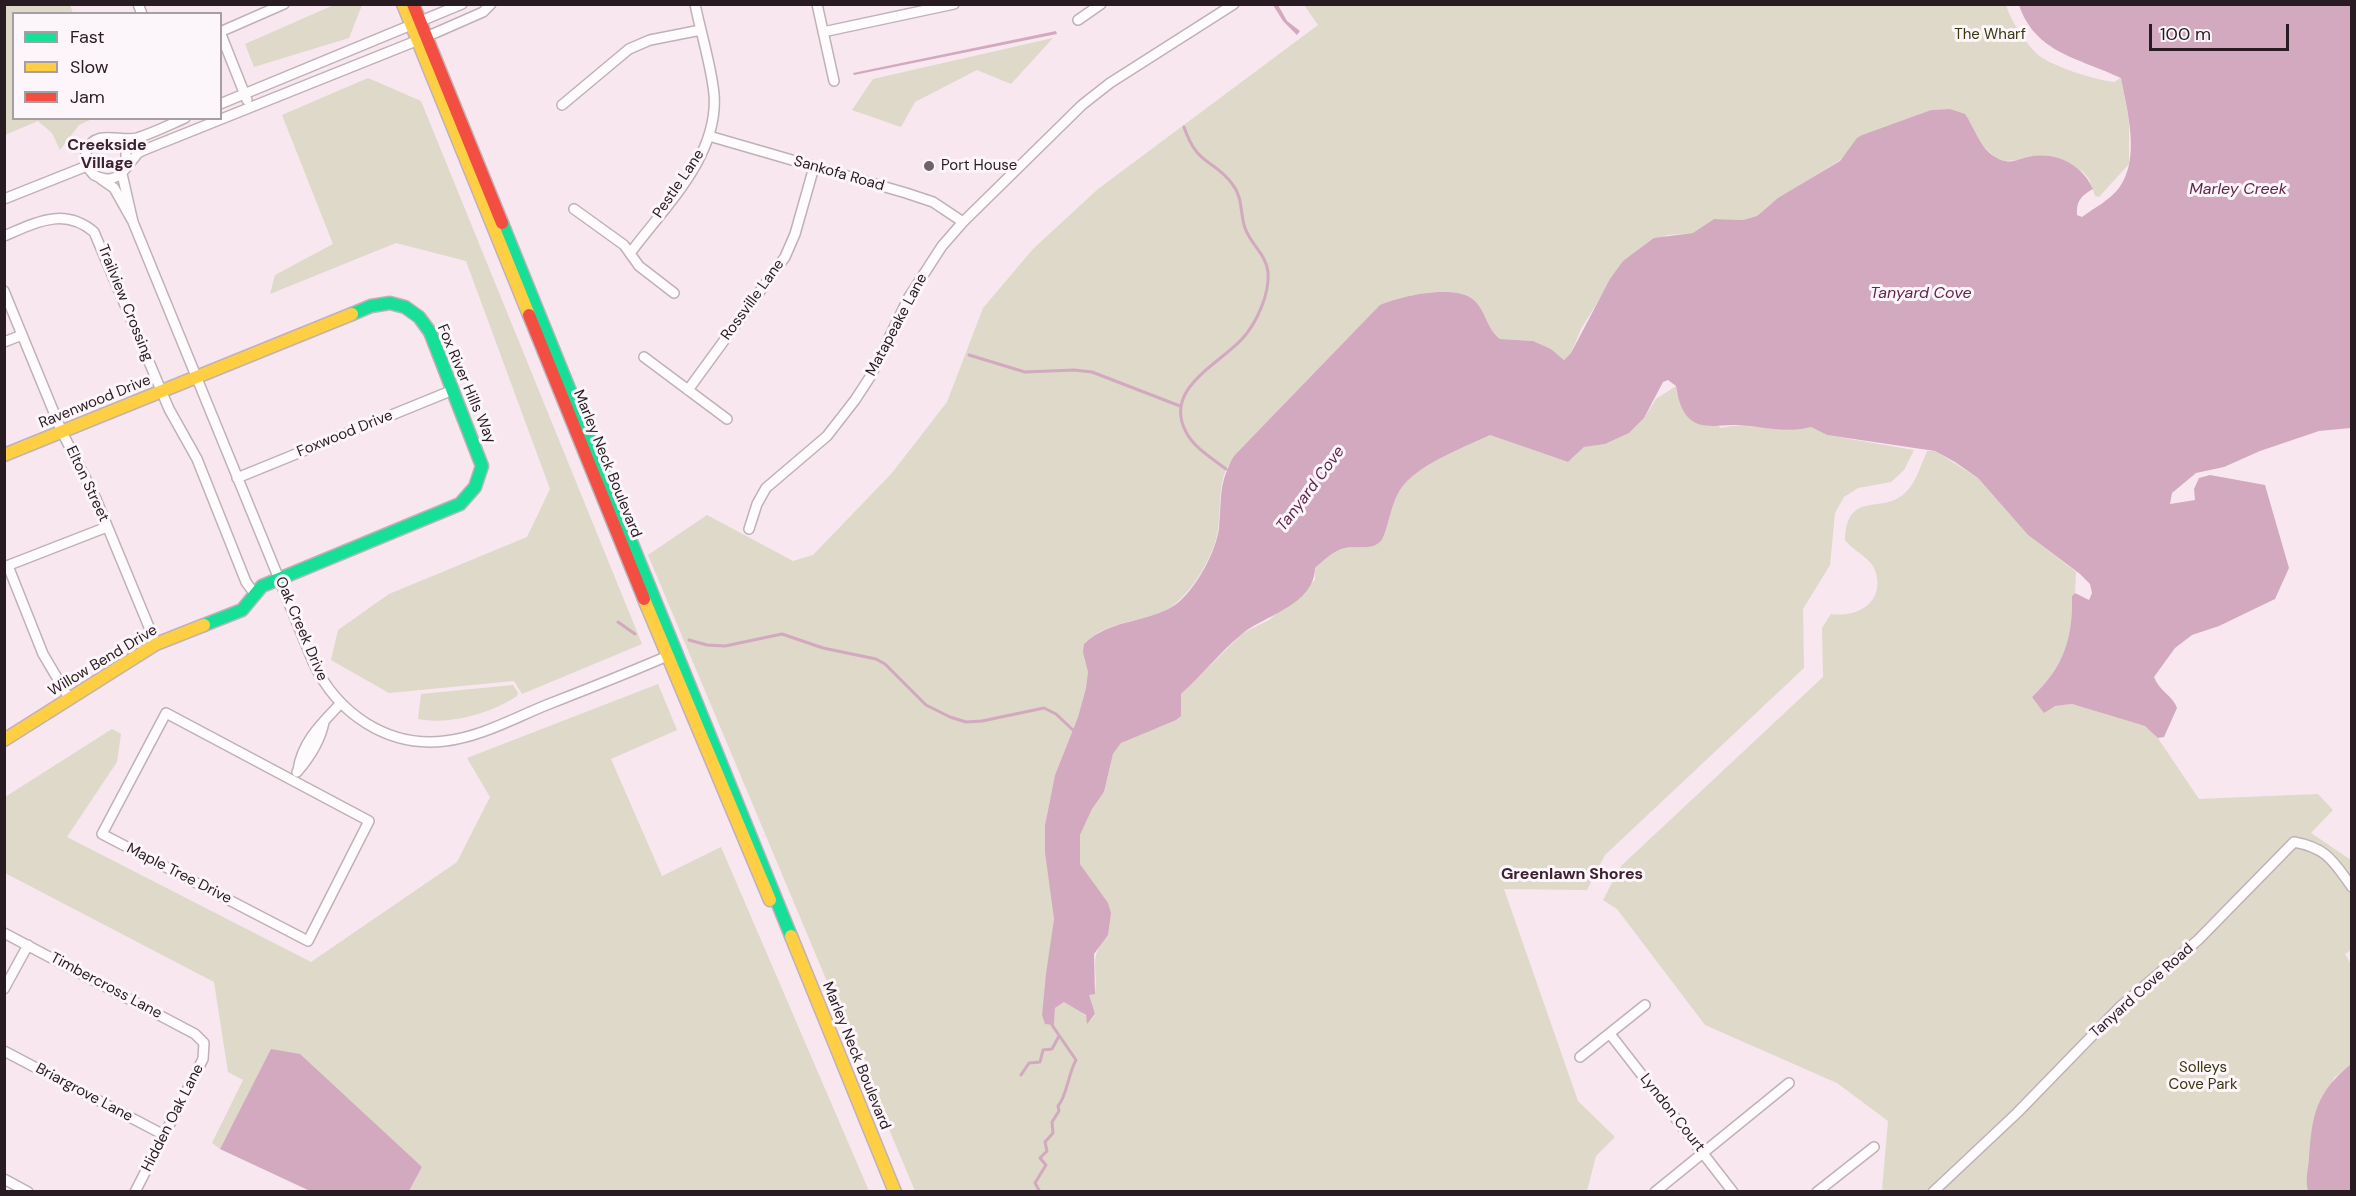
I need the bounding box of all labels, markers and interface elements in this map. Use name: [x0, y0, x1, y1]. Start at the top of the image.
legend: [12, 12, 222, 120]
scale bar: [2152, 12, 2292, 50]
text: 100 m: [2160, 22, 2211, 46]
text: Fast: [70, 25, 105, 49]
park label: The Wharf: [1954, 26, 2026, 44]
text: Slow: [70, 55, 109, 79]
text: Jam: [70, 85, 105, 109]
district label: Creekside Village: [67, 136, 147, 174]
street label: Pestle Lane: [649, 146, 709, 222]
street label: Sankofa Road: [792, 152, 886, 196]
place label: Port House: [941, 157, 1017, 175]
marker: Port House: [922, 159, 936, 173]
water label: Marley Creek: [2189, 180, 2287, 200]
street label: Trailview Crossing: [93, 242, 157, 364]
street label: Rossville Lane: [718, 256, 788, 344]
street label: Matapeake Lane: [862, 271, 932, 379]
water label: Tanyard Cove: [1870, 284, 1972, 304]
street label: Fox River Hills Way: [433, 322, 499, 446]
street label: Ravenwood Drive: [36, 371, 154, 433]
street label: Marley Neck Boulevard: [569, 388, 645, 540]
street label: Foxwood Drive: [295, 407, 395, 461]
street label: Elton Street: [62, 443, 112, 525]
water label: Tanyard Cove: [1273, 443, 1349, 535]
street label: Oak Creek Drive: [271, 574, 331, 684]
street label: Willow Bend Drive: [45, 621, 161, 701]
street label: Maple Tree Drive: [124, 840, 234, 908]
district label: Greenlawn Shores: [1501, 865, 1643, 885]
street label: Tanyard Cove Road: [2087, 940, 2197, 1042]
street label: Timbercross Lane: [47, 949, 165, 1023]
street label: Marley Neck Boulevard: [818, 980, 894, 1132]
park label: Solleys Cove Park: [2169, 1059, 2237, 1094]
street label: Briargrove Lane: [32, 1060, 136, 1126]
street label: Hidden Oak Lane: [138, 1061, 208, 1175]
street label: Lyndon Court: [1636, 1070, 1708, 1156]

